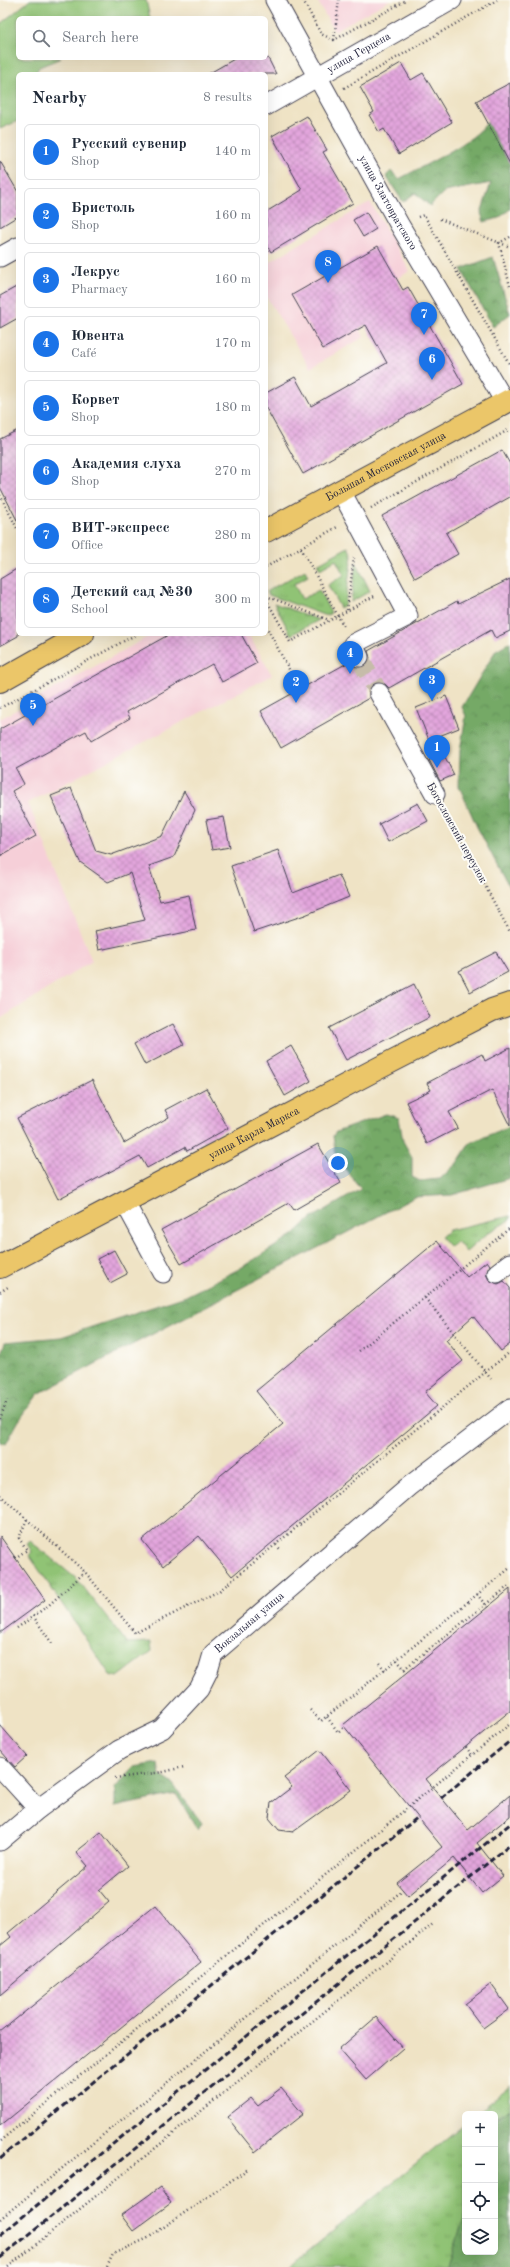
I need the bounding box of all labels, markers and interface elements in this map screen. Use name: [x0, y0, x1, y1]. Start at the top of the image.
search box: [16, 16, 268, 60]
icon: search: [30, 27, 52, 49]
street label: улица Герцена: [325, 30, 393, 75]
text: Search here: [62, 31, 139, 46]
text: Nearby: [32, 90, 87, 107]
text: 8 results: [203, 91, 252, 104]
text: Русский сувенир: [71, 137, 187, 152]
text: 1: [42, 145, 50, 158]
text: 140 m: [214, 145, 251, 158]
street label: улица Златовратского: [357, 154, 419, 252]
text: Shop: [71, 155, 99, 168]
text: Бристоль: [71, 201, 135, 216]
text: 2: [42, 209, 50, 222]
text: 160 m: [214, 209, 251, 222]
text: Shop: [71, 219, 99, 232]
pin: 8: [315, 250, 341, 283]
text: Лекрус: [71, 265, 120, 280]
text: 3: [42, 273, 50, 286]
text: 160 m: [214, 273, 251, 286]
text: Pharmacy: [71, 283, 128, 296]
pin: 7: [411, 302, 437, 335]
text: Ювента: [71, 329, 124, 344]
text: 4: [42, 337, 50, 350]
text: 170 m: [214, 337, 251, 350]
text: Café: [71, 347, 96, 360]
pin: 6: [419, 347, 445, 380]
text: Корвет: [71, 393, 120, 408]
text: 5: [42, 401, 50, 414]
text: 180 m: [214, 401, 251, 414]
text: Shop: [71, 411, 99, 424]
street label: Большая Московская улица: [324, 430, 448, 503]
text: Академия слуха: [71, 457, 181, 472]
text: 6: [42, 465, 50, 478]
text: 270 m: [214, 465, 251, 478]
text: Shop: [71, 475, 99, 488]
text: ВИТ-экспресс: [71, 521, 170, 536]
text: 7: [42, 529, 50, 542]
text: 280 m: [214, 529, 251, 542]
text: Office: [71, 539, 103, 552]
text: Детский сад №30: [71, 585, 193, 600]
text: 8: [42, 593, 50, 606]
text: 300 m: [214, 593, 251, 606]
text: School: [71, 603, 108, 616]
pin: 4: [337, 641, 363, 674]
pin: 3: [419, 668, 445, 701]
pin: 2: [283, 670, 309, 703]
pin: 5: [20, 693, 46, 726]
pin: 1: [424, 735, 450, 768]
street label: Богословский переулок: [424, 781, 488, 885]
street label: улица Карла Маркса: [207, 1105, 302, 1162]
your location: [328, 1153, 348, 1173]
street label: Вокзальная улица: [213, 1590, 287, 1655]
map controls: [462, 2111, 498, 2255]
button: +: [462, 2111, 498, 2147]
button: −: [462, 2147, 498, 2183]
button: locate: [462, 2183, 498, 2219]
button: layers: [462, 2219, 498, 2255]

